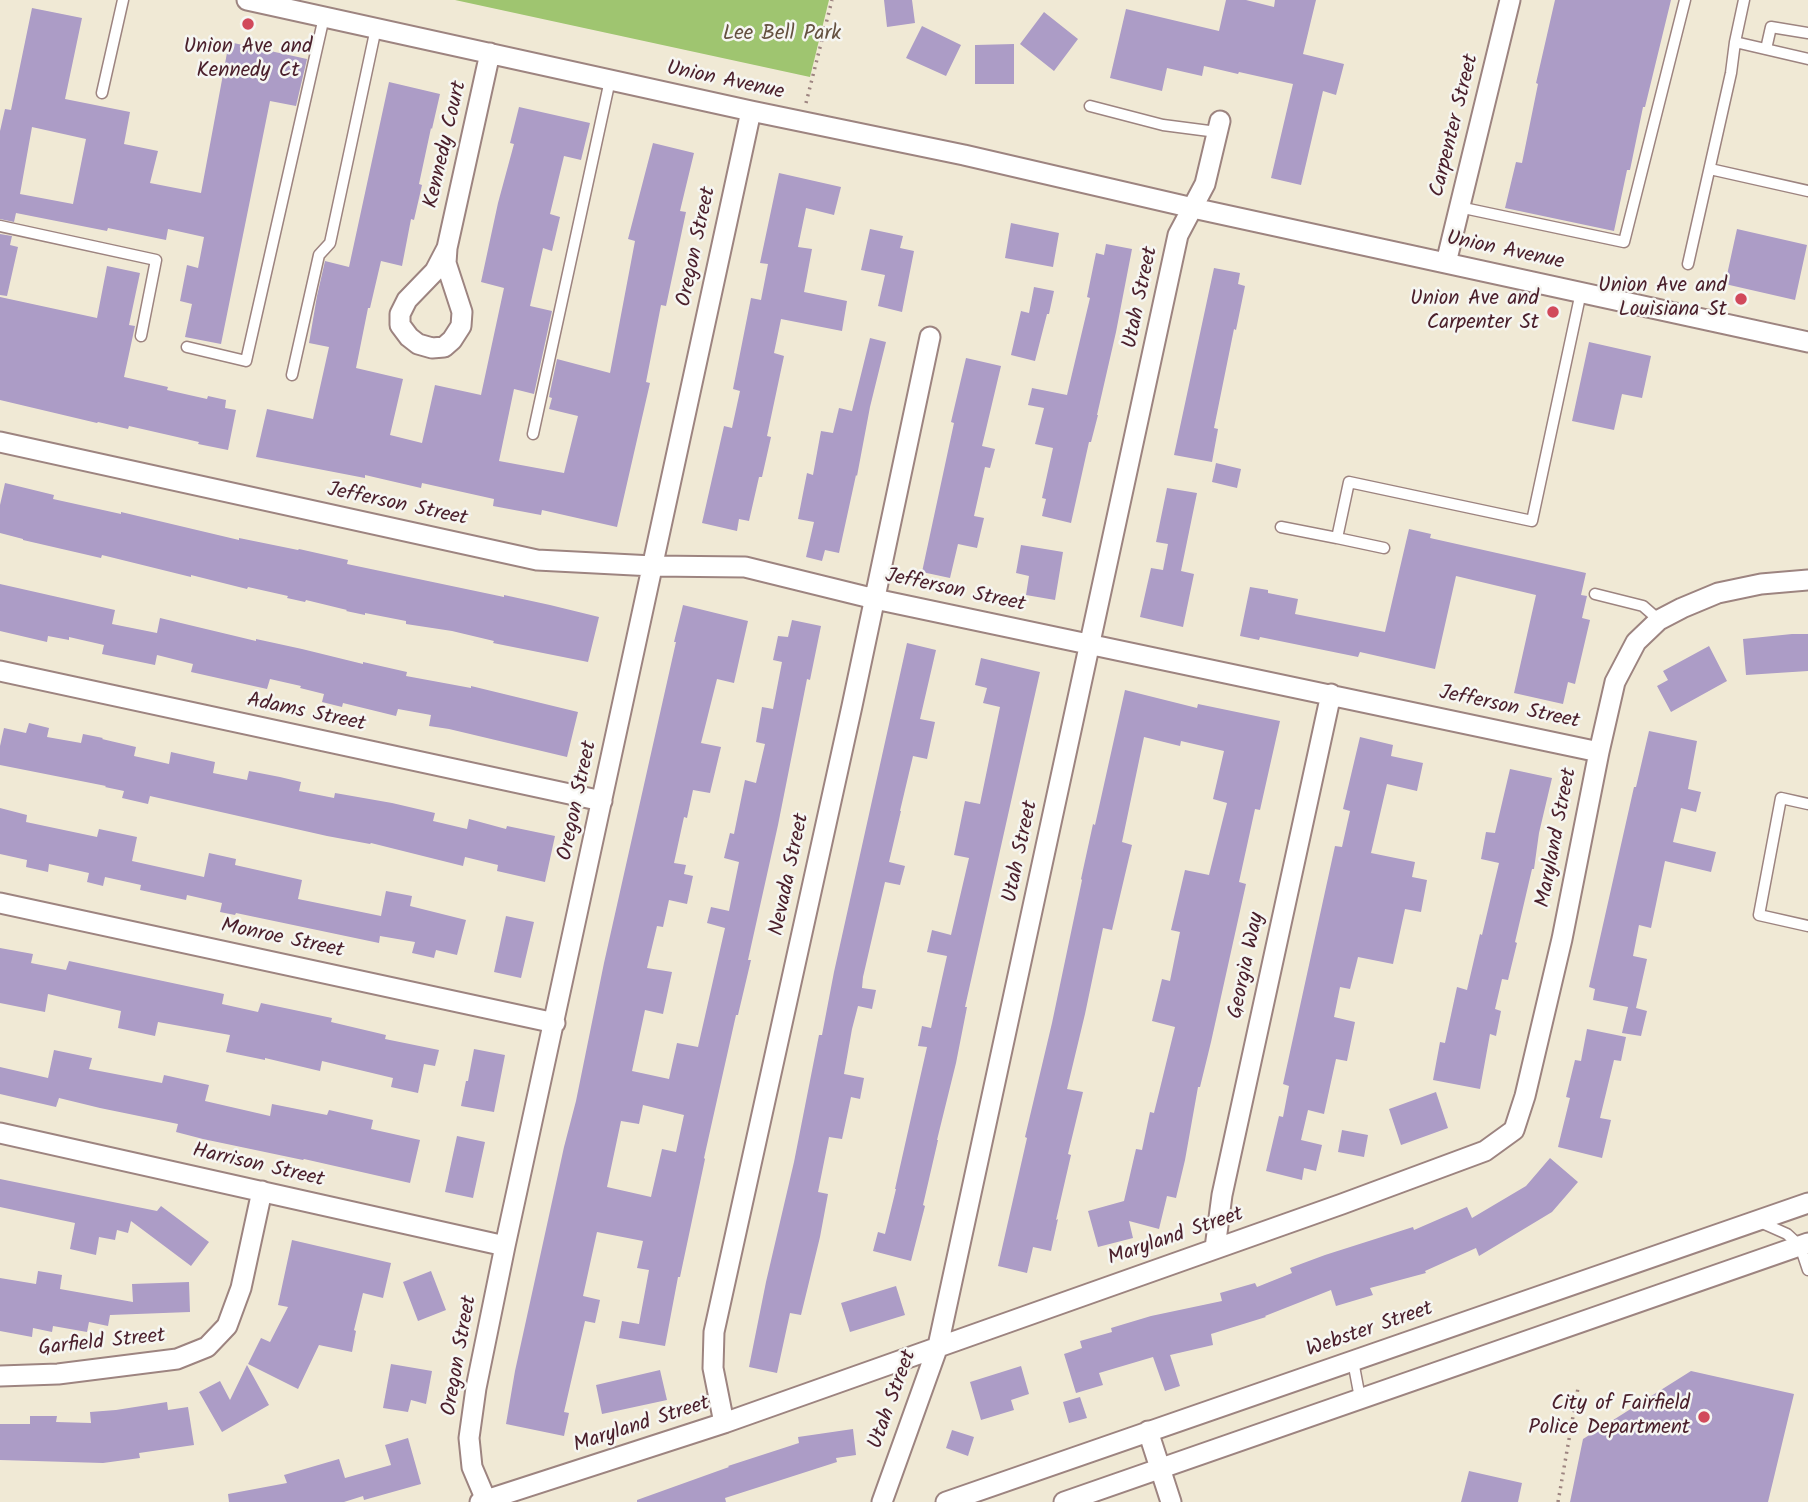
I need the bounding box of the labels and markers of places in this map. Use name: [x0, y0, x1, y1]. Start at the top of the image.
marker: Union Ave and Kennedy Ct: [240, 16, 256, 32]
place label: Union Ave and Kennedy Ct: [184, 35, 312, 85]
place label: Union Ave and Louisiana St: [1598, 274, 1727, 324]
place label: Union Ave and Carpenter St: [1410, 287, 1539, 337]
marker: Union Ave and Louisiana St: [1733, 291, 1749, 307]
marker: Union Ave and Carpenter St: [1545, 304, 1561, 320]
place label: City of Fairfield Police Department: [1528, 1392, 1690, 1442]
marker: City of Fairfield Police Department: [1696, 1409, 1712, 1425]

